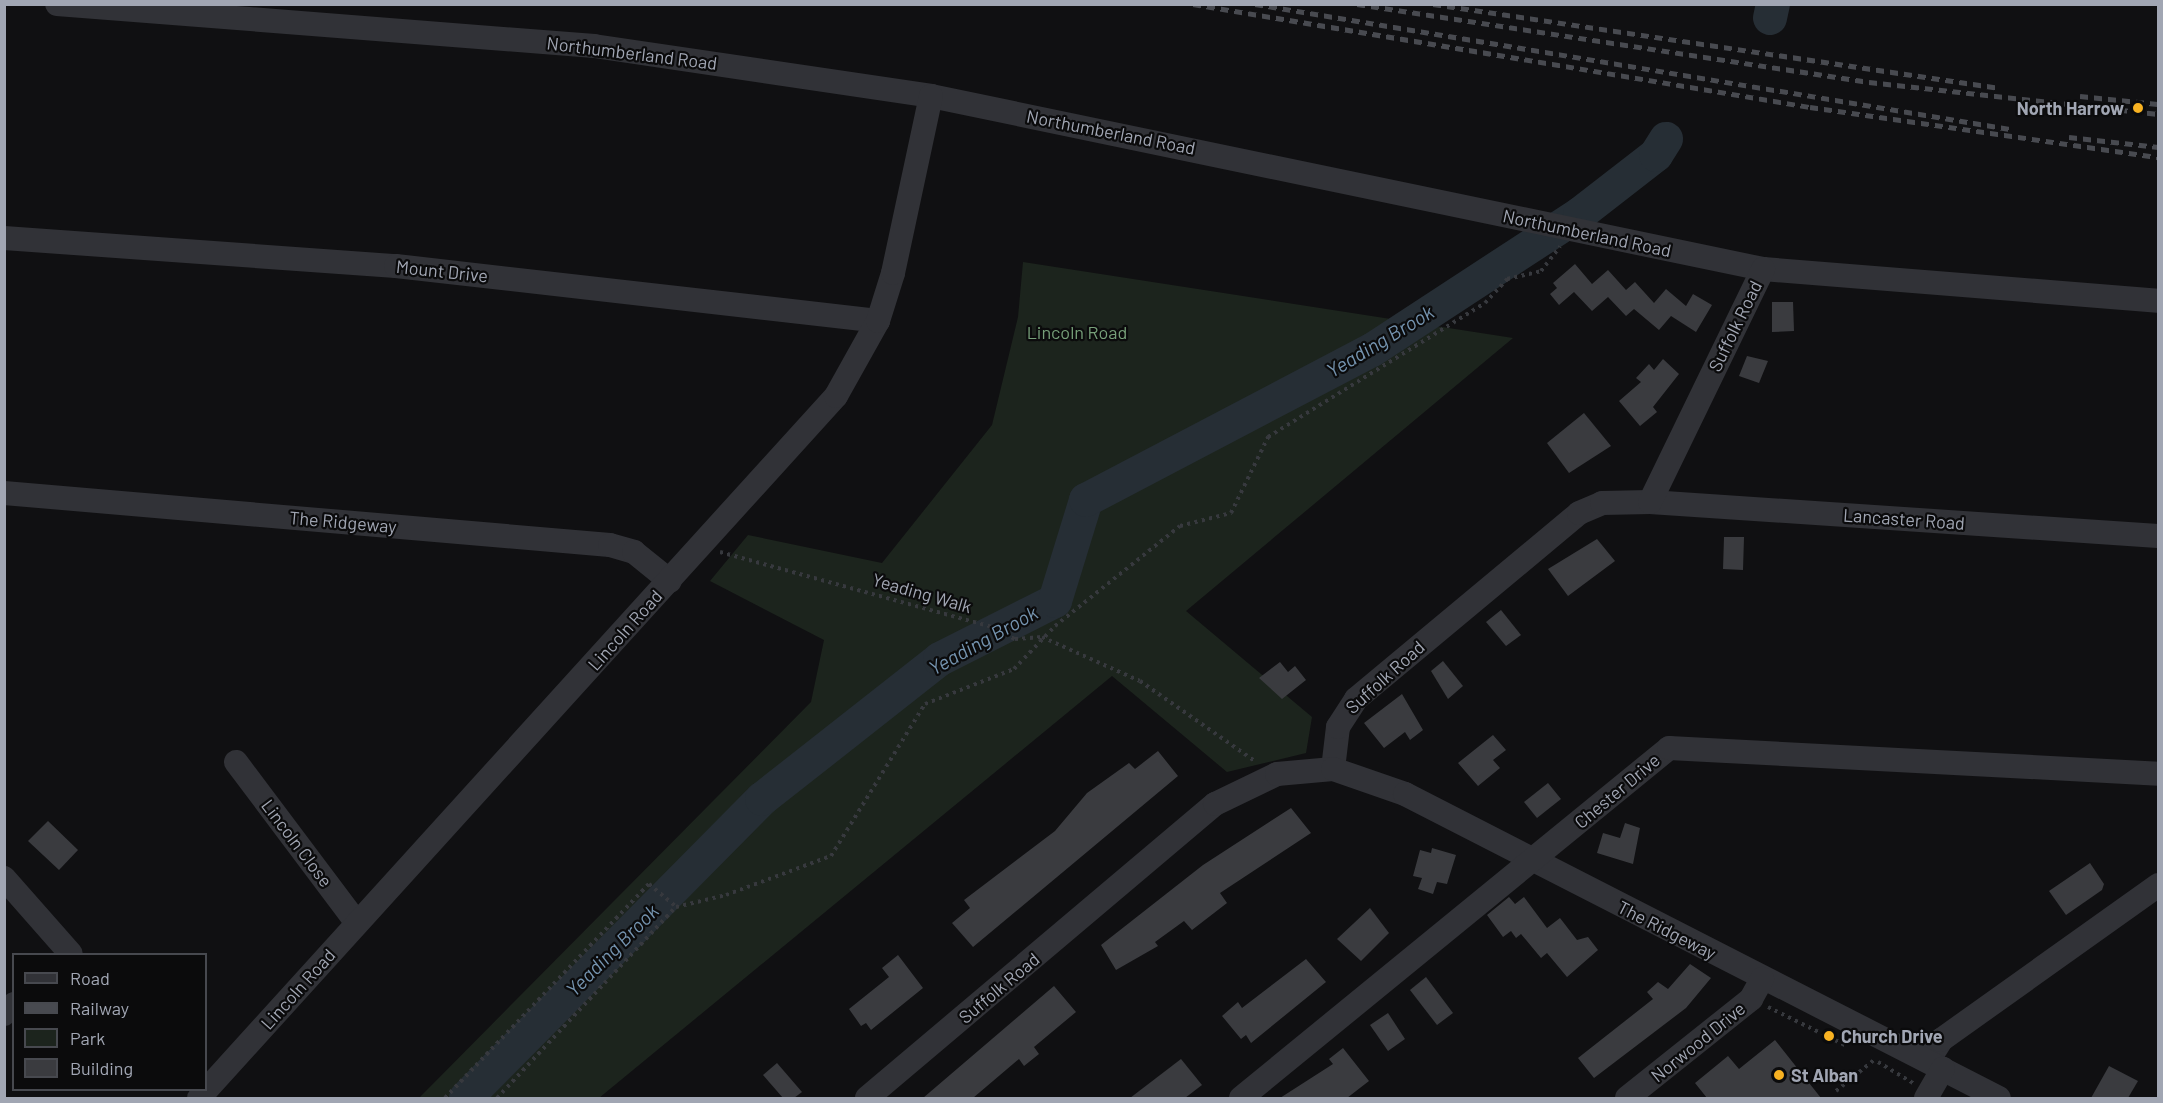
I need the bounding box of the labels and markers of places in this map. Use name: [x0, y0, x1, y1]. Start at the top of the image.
place label: North Harrow: [2017, 97, 2124, 119]
marker: North Harrow: [2129, 99, 2147, 117]
place label: Church Drive: [1841, 1025, 1943, 1047]
marker: Church Drive: [1822, 1029, 1836, 1043]
place label: St Alban: [1791, 1064, 1858, 1086]
marker: St Alban: [1772, 1068, 1786, 1082]

